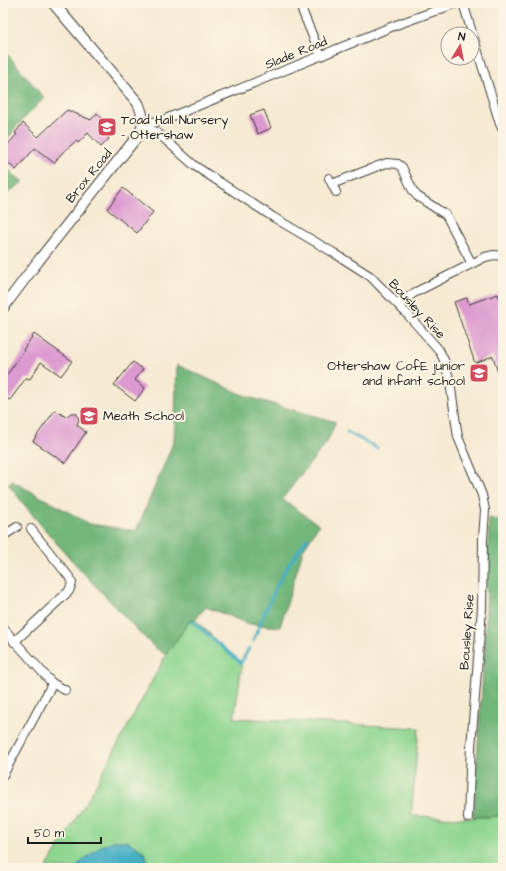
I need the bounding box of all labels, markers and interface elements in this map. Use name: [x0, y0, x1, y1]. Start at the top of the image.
north arrow: [440, 26, 480, 66]
text: N: [457, 29, 466, 45]
street label: Slade Road: [262, 32, 330, 74]
place label: Toad Hall Nursery - Ottershaw: [121, 111, 228, 144]
school or university icon: Toad Hall Nursery - Ottershaw: [96, 116, 118, 138]
street label: Brox Road: [62, 145, 117, 207]
street label: Bousley Rise: [384, 275, 449, 344]
place label: Ottershaw CofE junior and infant school: [327, 357, 465, 390]
school or university icon: Ottershaw CofE junior and infant school: [468, 362, 490, 384]
school or university icon: Meath School: [78, 405, 100, 427]
place label: Meath School: [103, 407, 184, 425]
street label: Bousley Rise: [455, 594, 480, 671]
scale bar: [28, 819, 101, 845]
text: 50 m: [34, 825, 65, 842]

